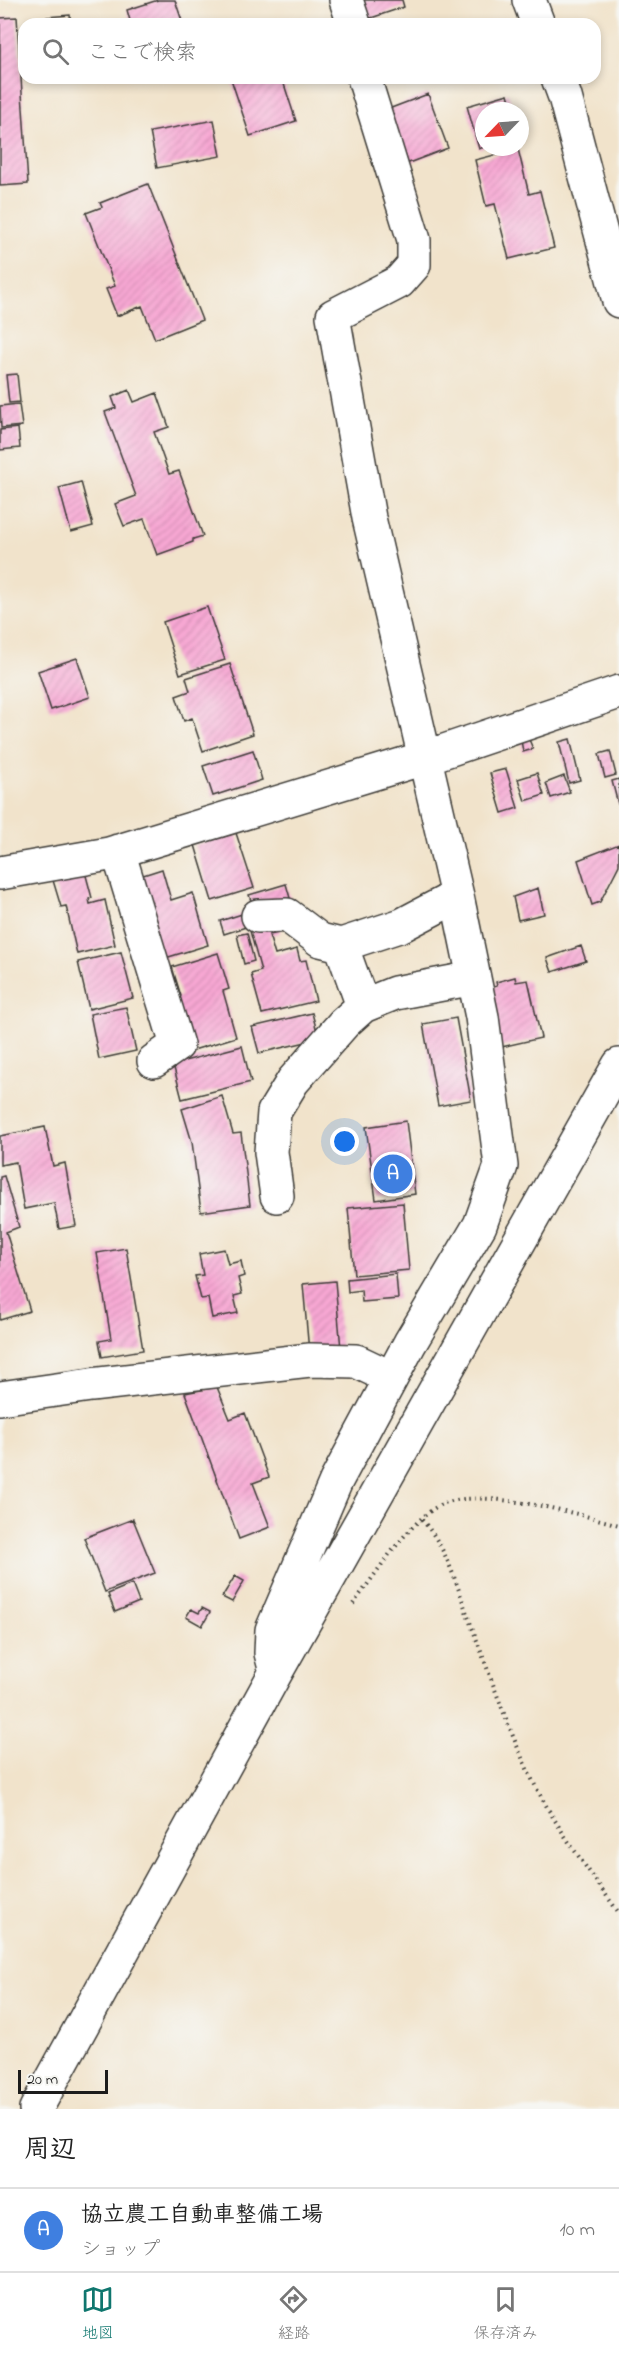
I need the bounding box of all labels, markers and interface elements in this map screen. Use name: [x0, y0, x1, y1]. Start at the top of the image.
search box: [18, 18, 601, 84]
icon: search: [39, 35, 72, 68]
text: ここで検索: [87, 38, 197, 70]
north arrow: [475, 102, 529, 156]
your location: [330, 1127, 359, 1156]
pin: A: [374, 1152, 412, 1196]
scale bar: [18, 2067, 108, 2094]
text: 20 m: [27, 2068, 58, 2092]
text: 周辺: [24, 2132, 76, 2170]
text: 協立農工自動車整備工場: [81, 2200, 323, 2232]
text: A: [37, 2216, 50, 2245]
text: 10 m: [559, 2216, 595, 2245]
text: ショップ: [81, 2236, 160, 2265]
tab: 地図: [81, 2283, 114, 2346]
tab: 経路: [277, 2283, 310, 2346]
tab: 保存済み: [473, 2283, 537, 2346]

